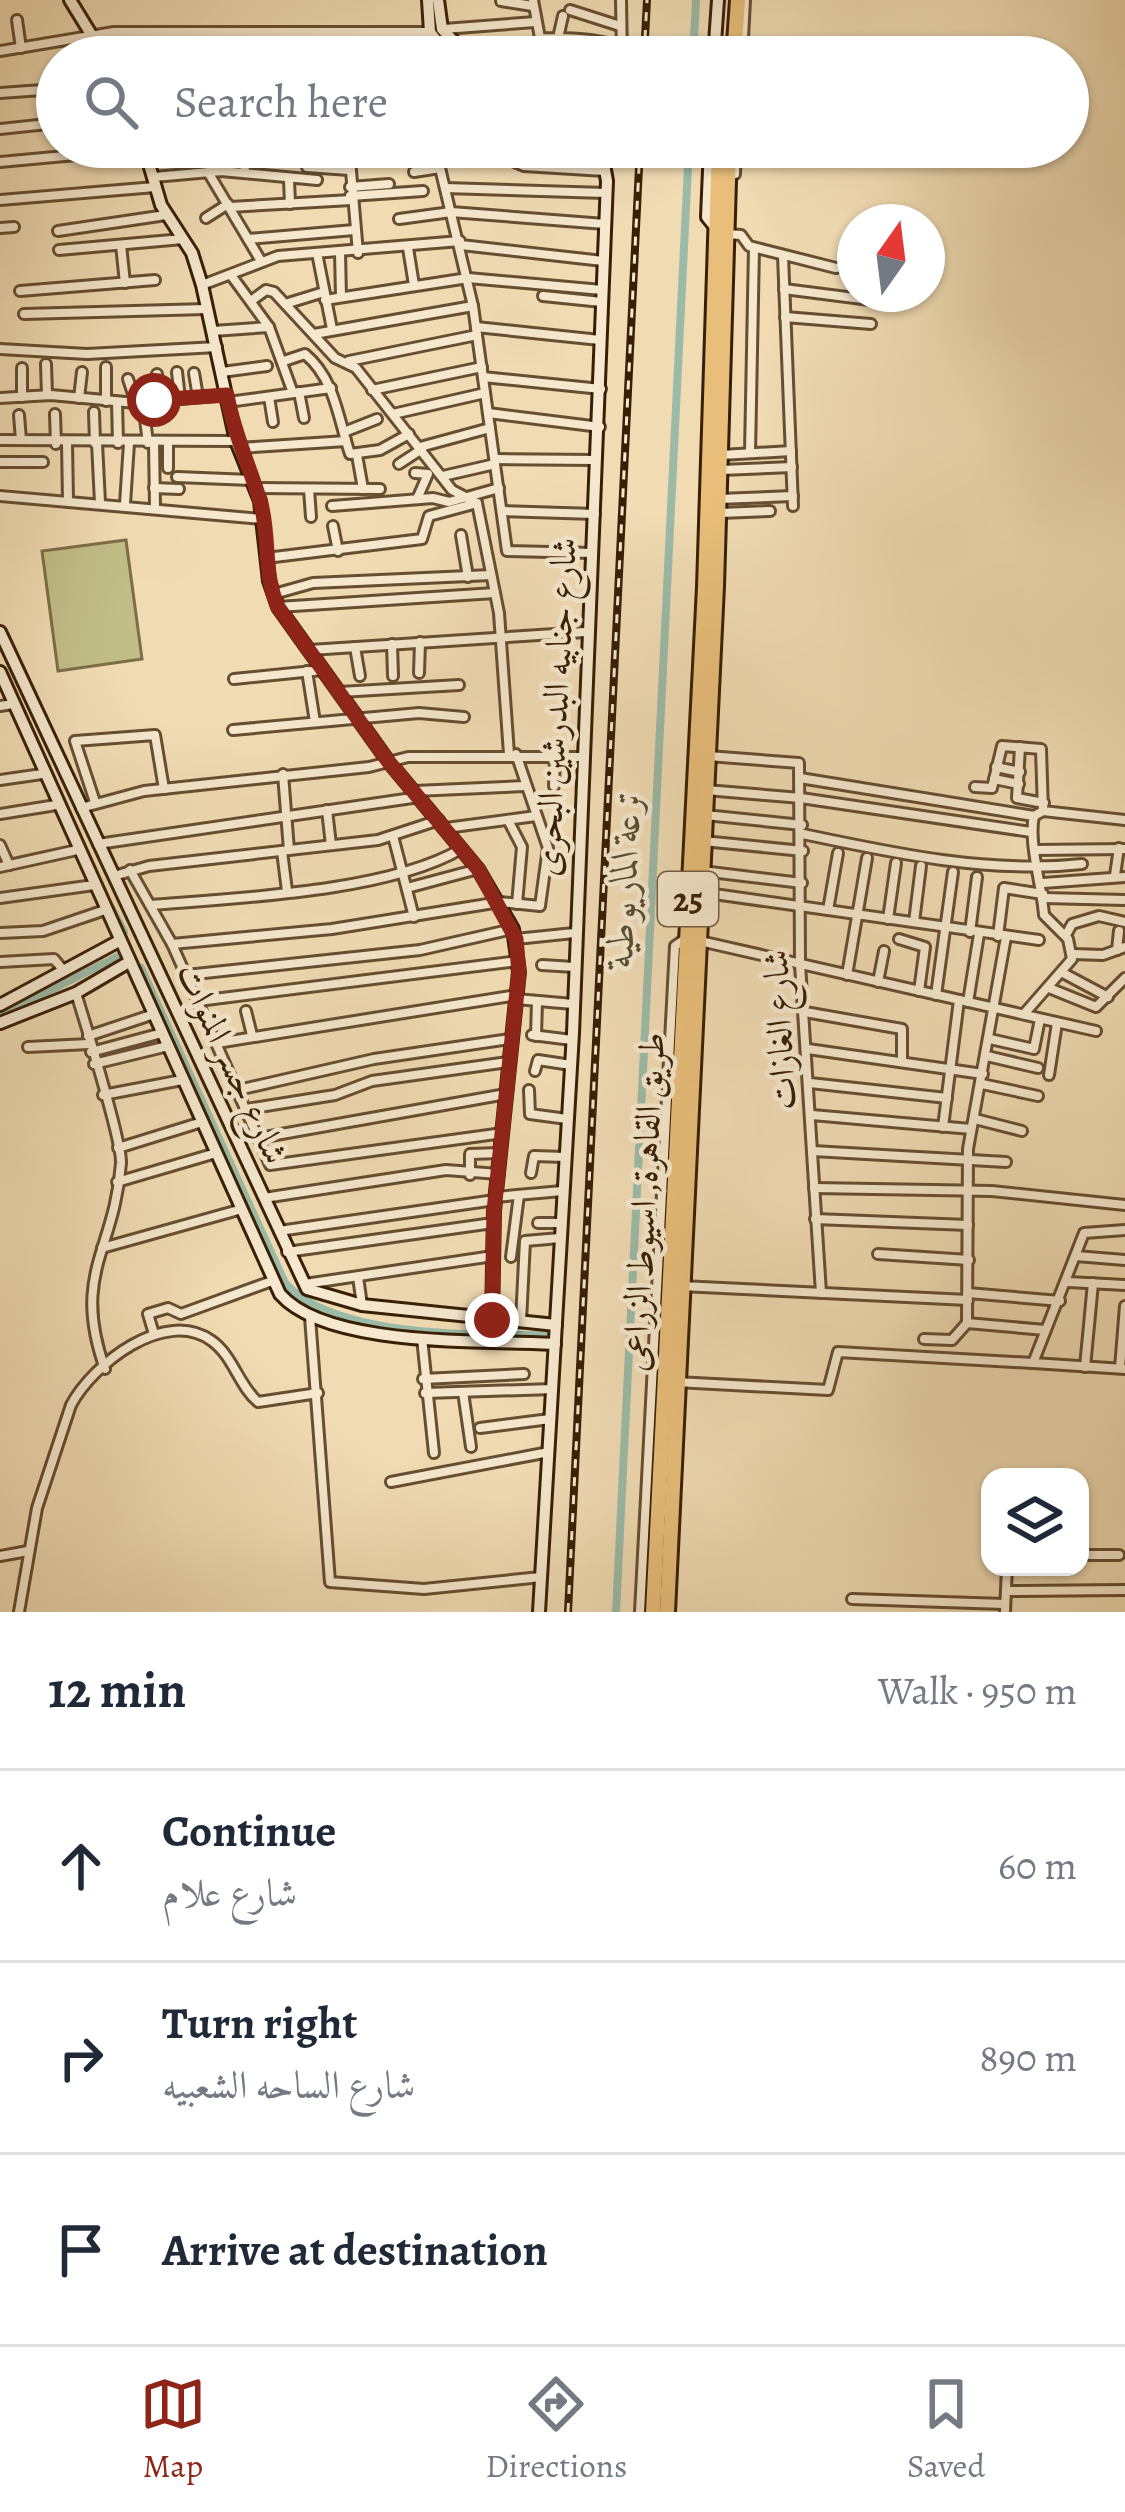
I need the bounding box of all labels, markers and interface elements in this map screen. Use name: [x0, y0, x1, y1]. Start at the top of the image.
search box: [36, 36, 1089, 168]
icon: search: [78, 69, 144, 135]
text: Search here: [174, 71, 388, 133]
north arrow: [837, 204, 945, 312]
route start: [127, 373, 181, 427]
street label: شارع جنابيه البدرشين البحرى: [522, 536, 594, 878]
water label: ترعة الماريوطية: [592, 787, 654, 972]
road number: 25: [658, 872, 718, 926]
street label: شارع الغازات: [750, 948, 814, 1112]
street label: شارع جسر المنوات: [160, 954, 301, 1174]
street label: طريق القاهرة, اسيوط الزراعى: [610, 1031, 676, 1373]
route end: [465, 1293, 519, 1347]
map controls: [981, 1468, 1089, 1576]
button: layers: [981, 1468, 1089, 1576]
text: 12 min: [48, 1655, 186, 1725]
text: Walk · 950 m: [878, 1664, 1077, 1717]
text: Continue: [162, 1800, 336, 1862]
icon: ahead: [48, 1833, 114, 1899]
text: 60 m: [998, 1839, 1077, 1892]
text: شارع علام: [162, 1866, 297, 1919]
text: Turn right: [162, 1992, 357, 2054]
icon: right: [48, 2025, 114, 2091]
text: 890 m: [979, 2031, 1077, 2084]
text: شارع الساحه الشعبيه: [162, 2058, 415, 2111]
icon: arrive: [48, 2217, 114, 2283]
text: Arrive at destination: [162, 2219, 548, 2281]
tab: Map: [140, 2371, 206, 2488]
tab: Directions: [486, 2371, 627, 2488]
tab: Saved: [907, 2371, 985, 2488]

